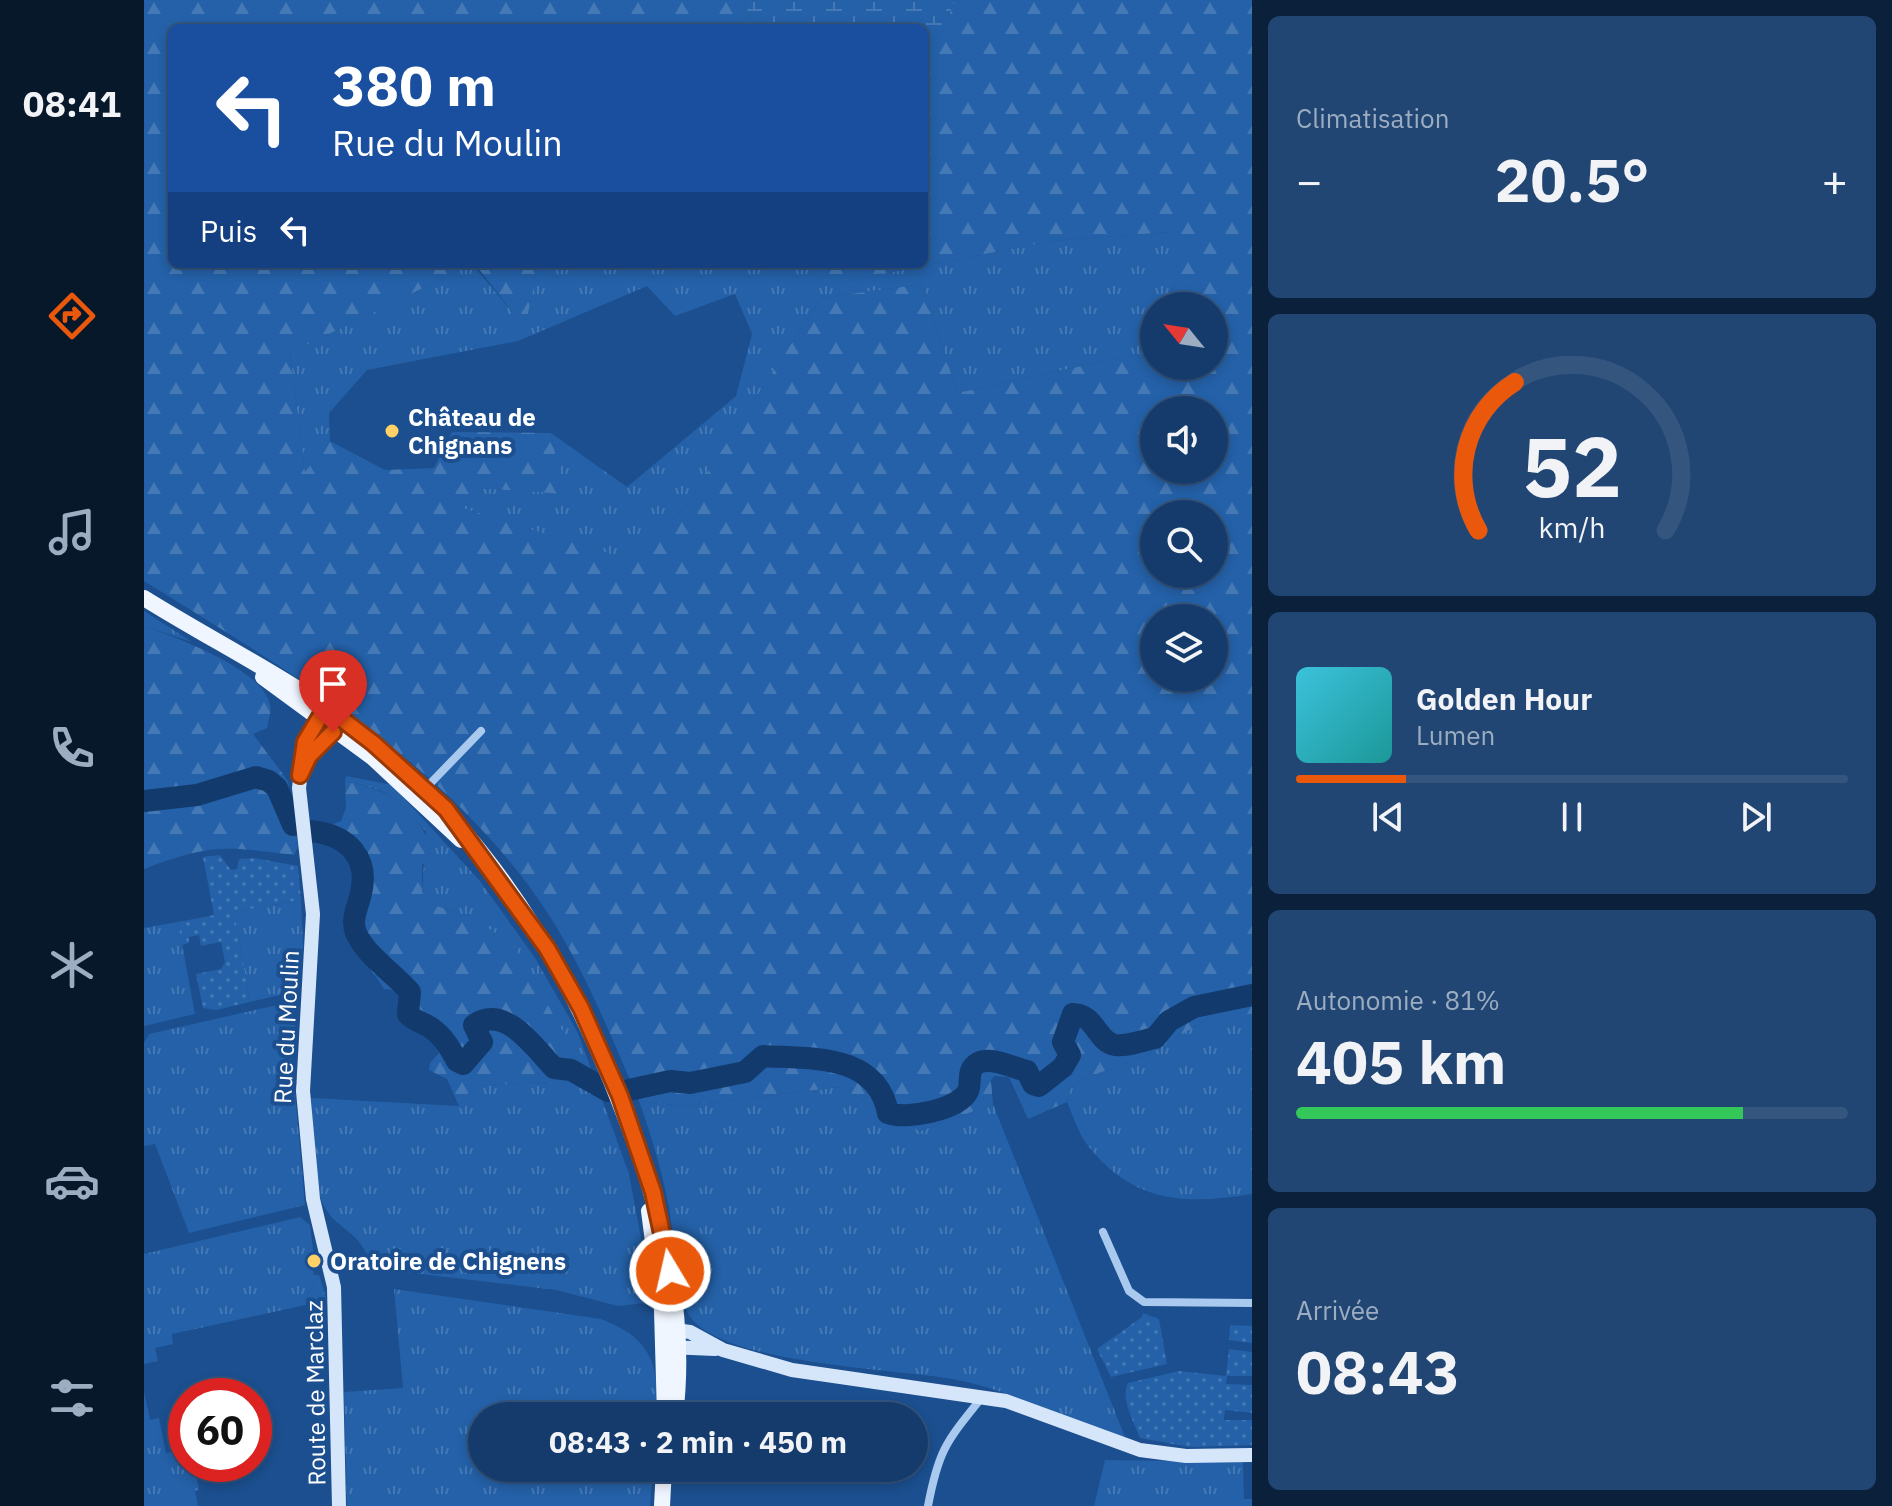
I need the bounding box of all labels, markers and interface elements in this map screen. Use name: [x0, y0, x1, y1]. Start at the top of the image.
text: 380 m: [332, 49, 496, 121]
icon: left: [200, 56, 304, 160]
text: 08:41: [23, 80, 121, 127]
text: Climatisation: [1296, 101, 1449, 135]
text: Rue du Moulin: [332, 119, 563, 166]
text: 20.5°: [1495, 140, 1649, 219]
text: −: [1296, 152, 1322, 209]
text: +: [1822, 152, 1848, 209]
icon: left: [273, 208, 317, 252]
text: Puis: [200, 211, 257, 250]
icon: directions: [44, 288, 100, 344]
north arrow: [1140, 292, 1228, 380]
map controls: [1140, 292, 1228, 692]
button: sound: [1140, 396, 1228, 484]
place label: Château de Chignans: [408, 401, 536, 461]
text: 52: [1522, 412, 1622, 520]
marker: Château de Chignans: [383, 422, 401, 440]
button: search: [1140, 500, 1228, 588]
icon: music: [44, 504, 100, 560]
text: km/h: [1538, 509, 1606, 546]
button: layers: [1140, 604, 1228, 692]
pin: [299, 650, 367, 732]
icon: arrive: [311, 662, 355, 706]
text: Golden Hour: [1416, 679, 1592, 718]
text: Lumen: [1416, 718, 1495, 752]
icon: phone: [44, 720, 100, 776]
icon: previous: [1366, 795, 1410, 839]
icon: pause: [1550, 795, 1594, 839]
icon: next: [1734, 795, 1778, 839]
icon: climate: [44, 937, 100, 993]
street label: Rue du Moulin: [266, 949, 306, 1105]
text: Autonomie · 81%: [1296, 983, 1500, 1017]
text: 405 km: [1296, 1022, 1506, 1101]
icon: car: [44, 1153, 100, 1209]
position arrow: [628, 1229, 712, 1313]
place label: Oratoire de Chignens: [330, 1245, 566, 1277]
marker: Oratoire de Chignens: [305, 1252, 323, 1270]
text: Arrivée: [1296, 1293, 1379, 1327]
street label: Route de Marclaz: [297, 1300, 333, 1486]
text: 08:43: [1296, 1332, 1460, 1411]
icon: filters: [44, 1370, 100, 1426]
speed limit sign: 60: [168, 1378, 272, 1482]
text: 08:43 · 2 min · 450 m: [549, 1422, 847, 1461]

